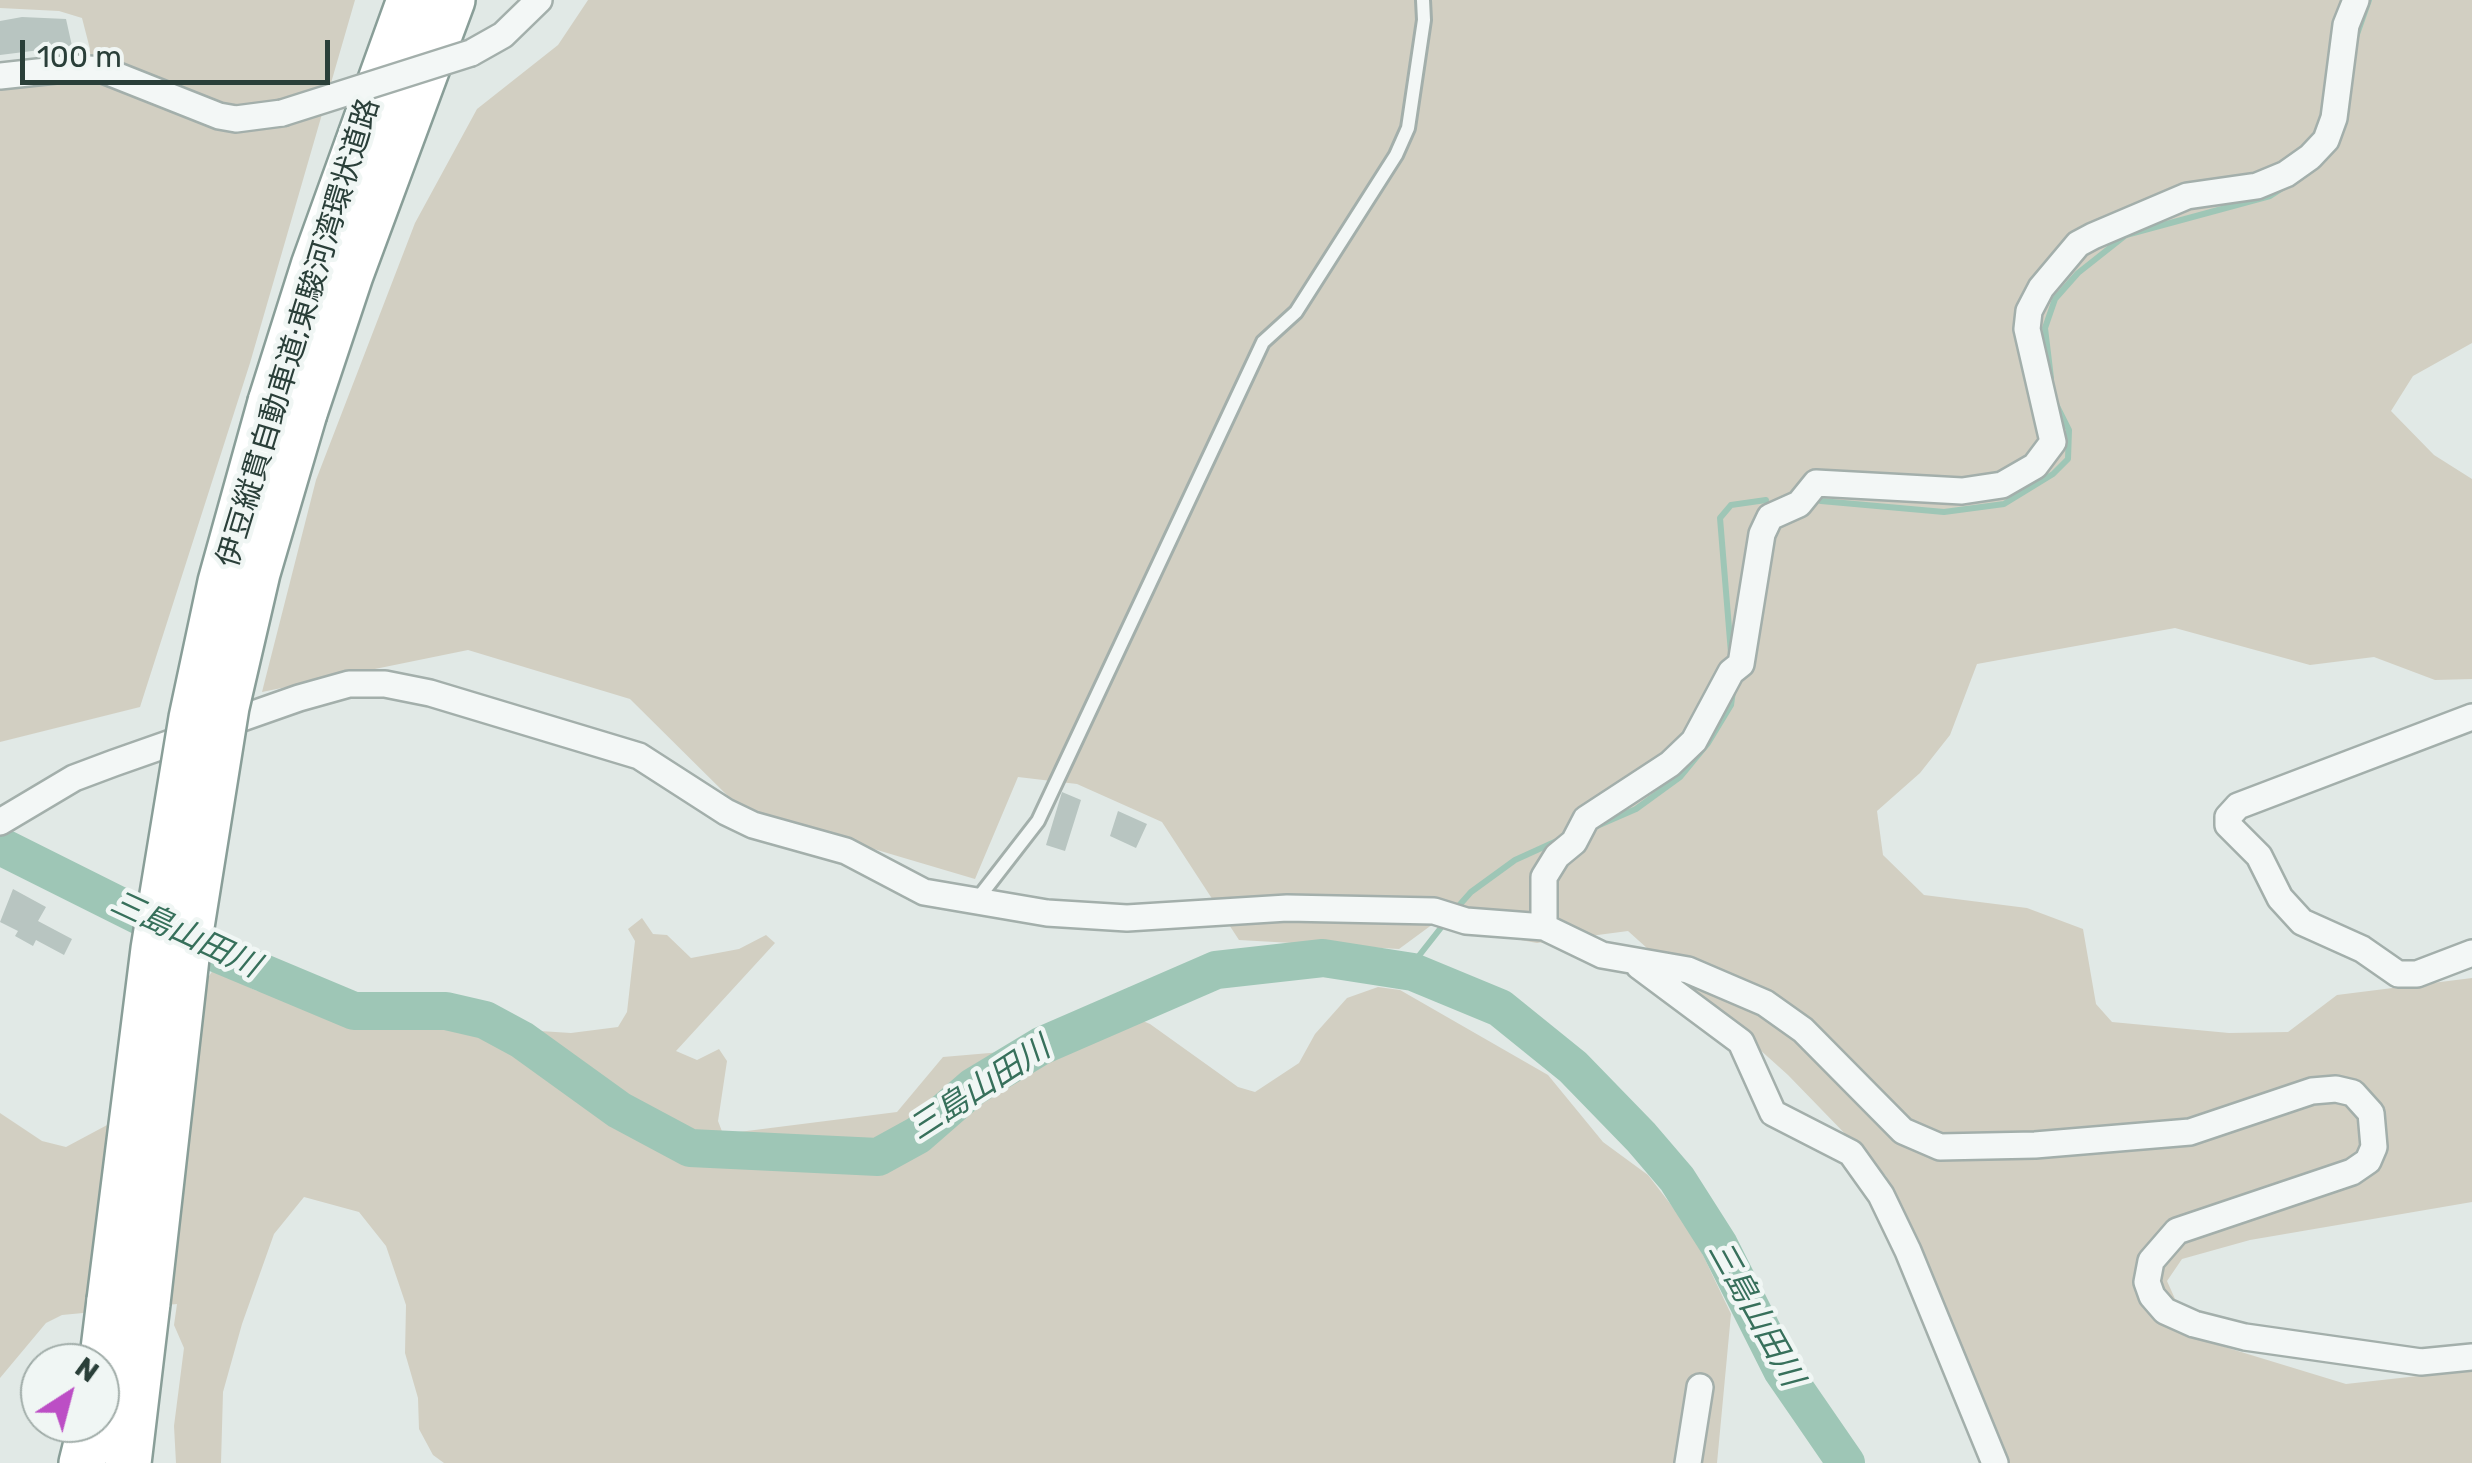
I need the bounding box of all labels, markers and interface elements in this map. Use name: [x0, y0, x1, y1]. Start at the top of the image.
scale bar: [25, 20, 335, 82]
text: 100 m: [37, 39, 122, 75]
street label: 伊豆縦貫自動車道;東駿河湾環状道路: [210, 94, 388, 572]
water label: 三島山田川: [104, 884, 266, 986]
water label: 三島山田川: [902, 1029, 1058, 1149]
water label: 三島山田川: [1699, 1235, 1811, 1393]
north arrow: [20, 1343, 120, 1443]
text: N: [69, 1351, 105, 1389]

